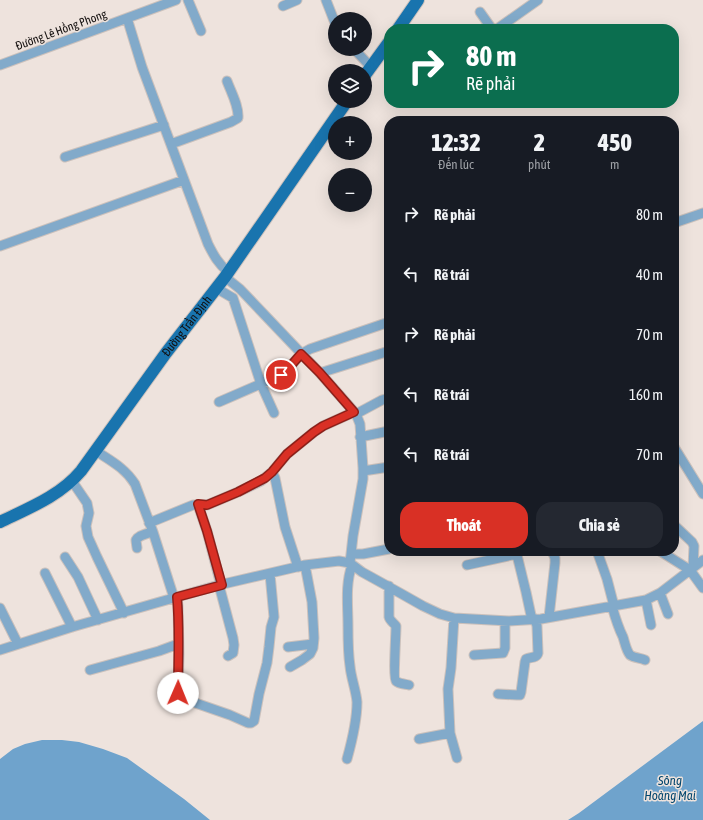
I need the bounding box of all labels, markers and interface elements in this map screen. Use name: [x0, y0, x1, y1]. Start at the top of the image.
street label: Đường Lê Hồng Phong: [13, 7, 109, 53]
map controls: [328, 12, 372, 212]
button: sound: [328, 12, 372, 56]
icon: right: [400, 40, 452, 92]
text: 80 m: [466, 40, 516, 72]
button: layers: [328, 64, 372, 108]
text: Rẽ phải: [466, 73, 515, 94]
button: +: [328, 116, 372, 160]
text: 12:32: [431, 129, 481, 156]
text: 2: [534, 129, 545, 156]
text: 450: [598, 129, 632, 156]
text: Đến lúc: [438, 157, 474, 172]
text: phút: [528, 157, 551, 172]
text: m: [610, 157, 619, 172]
button: −: [328, 168, 372, 212]
icon: right: [400, 203, 422, 225]
text: Rẽ phải: [434, 206, 475, 223]
text: 80 m: [636, 206, 663, 223]
icon: left: [400, 263, 422, 285]
text: Rẽ trái: [434, 266, 469, 283]
text: 40 m: [636, 266, 663, 283]
street label: Đường Trần Định: [159, 293, 215, 359]
icon: right: [400, 323, 422, 345]
text: Rẽ phải: [434, 326, 475, 343]
text: 70 m: [636, 326, 663, 343]
pin: [264, 358, 298, 392]
icon: arrive: [270, 364, 292, 386]
icon: left: [400, 383, 422, 405]
text: Rẽ trái: [434, 386, 469, 403]
text: 160 m: [629, 386, 663, 403]
icon: left: [400, 443, 422, 465]
text: Rẽ trái: [434, 446, 469, 463]
text: 70 m: [636, 446, 663, 463]
button: Thoát: [400, 502, 528, 548]
button: Chia sẻ: [536, 502, 663, 548]
position arrow: [157, 672, 199, 714]
water label: Sông Hoàng Mai: [644, 773, 696, 803]

